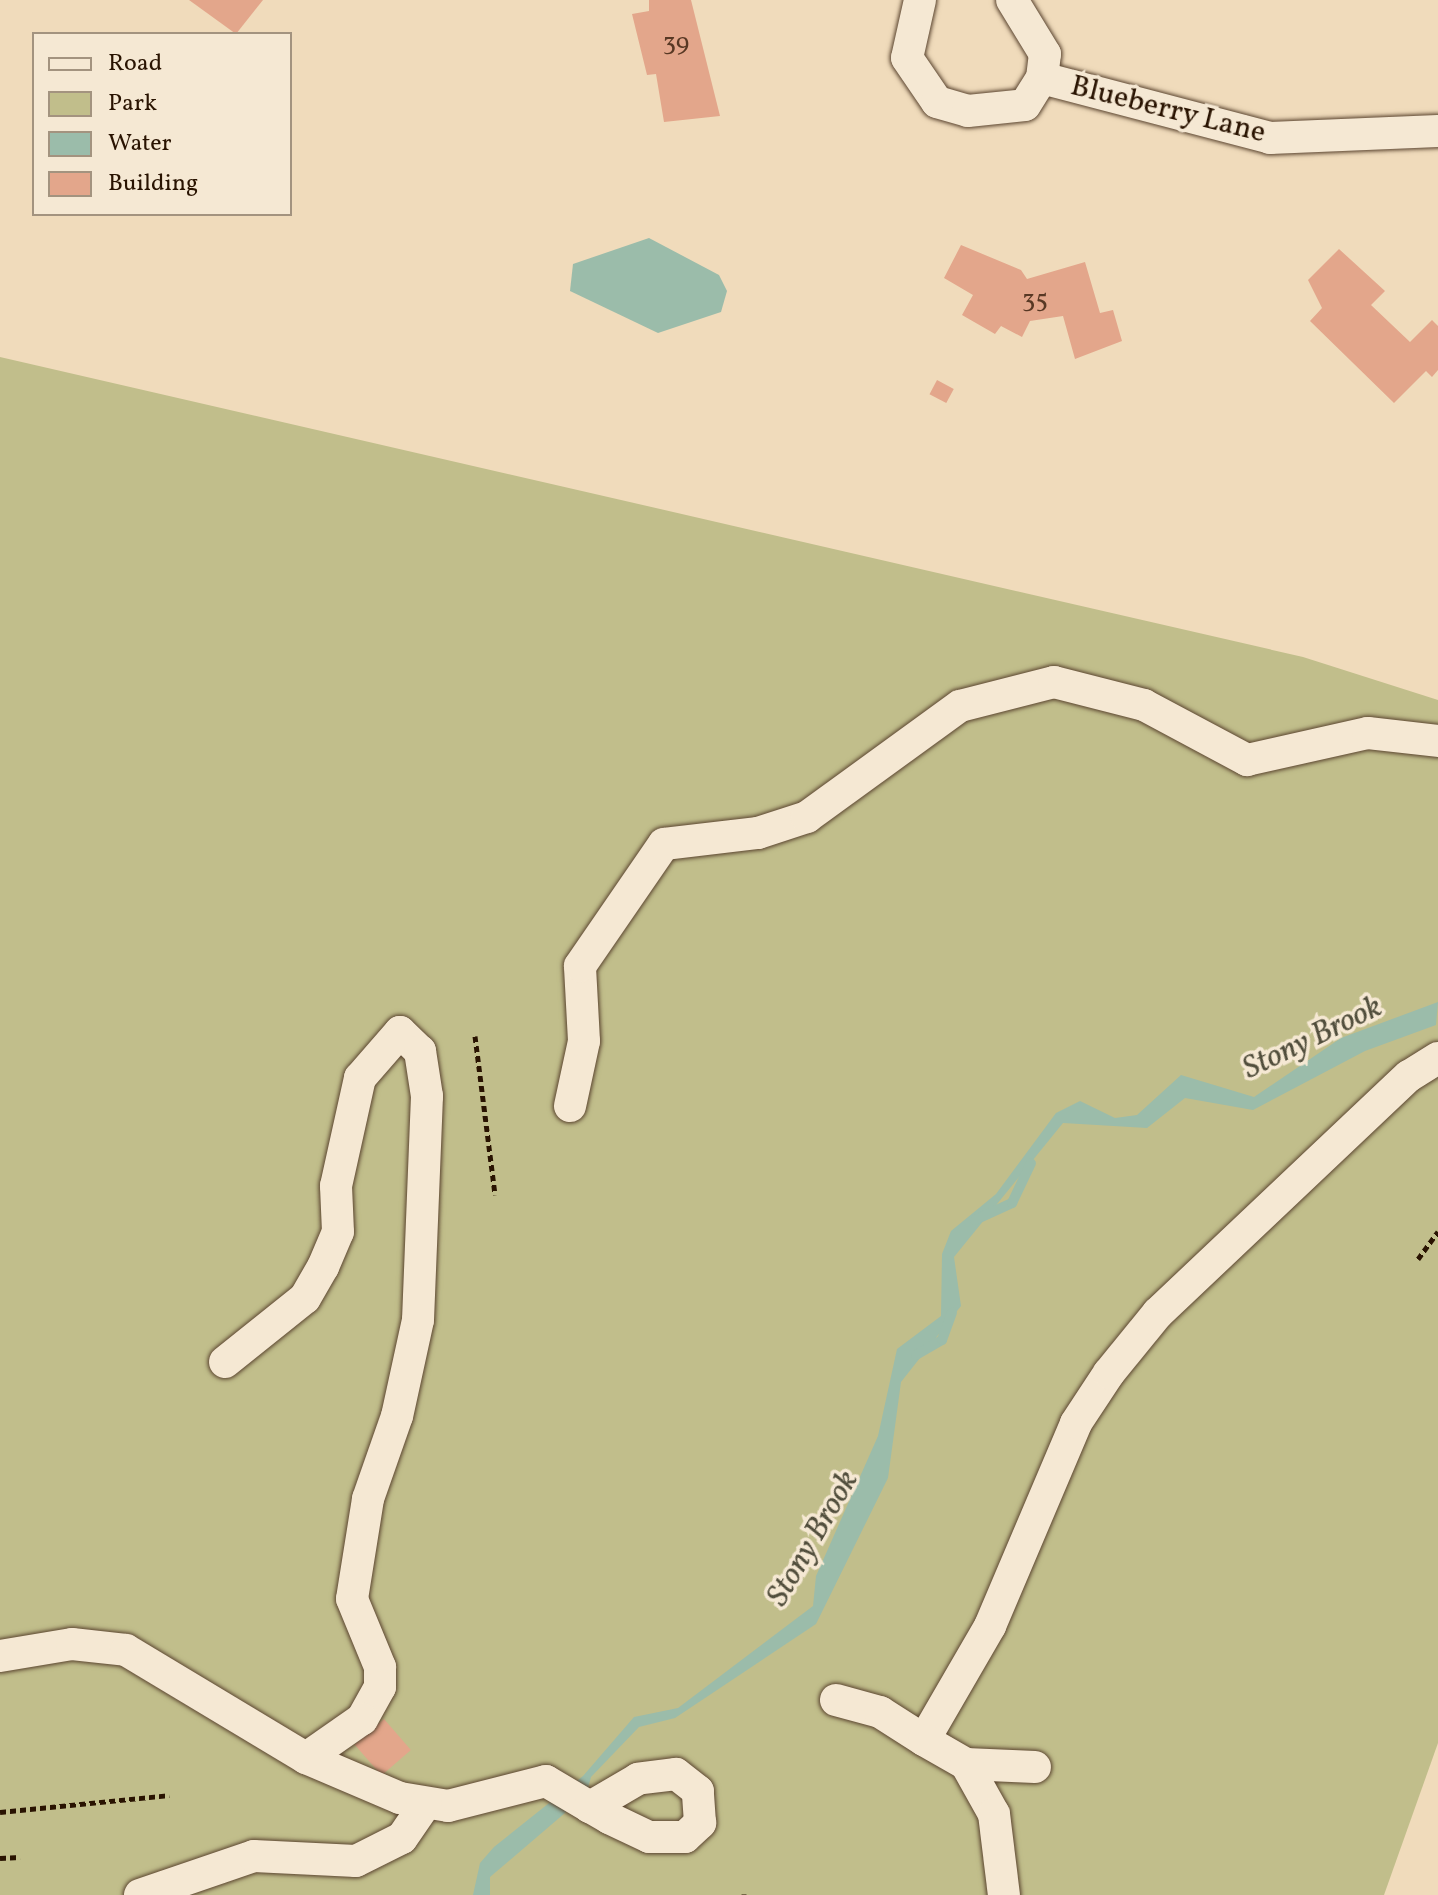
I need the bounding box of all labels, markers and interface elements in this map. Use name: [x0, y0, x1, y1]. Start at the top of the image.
house number: 39: [663, 28, 689, 60]
legend: [32, 32, 292, 216]
text: Road: [108, 47, 162, 81]
street label: Blueberry Lane: [1066, 68, 1270, 152]
text: Park: [108, 87, 157, 121]
text: Water: [108, 127, 172, 161]
text: Building: [108, 167, 198, 201]
house number: 35: [1022, 285, 1048, 317]
water label: Stony Brook: [1237, 989, 1389, 1089]
water label: Stony Brook: [760, 1464, 868, 1614]

